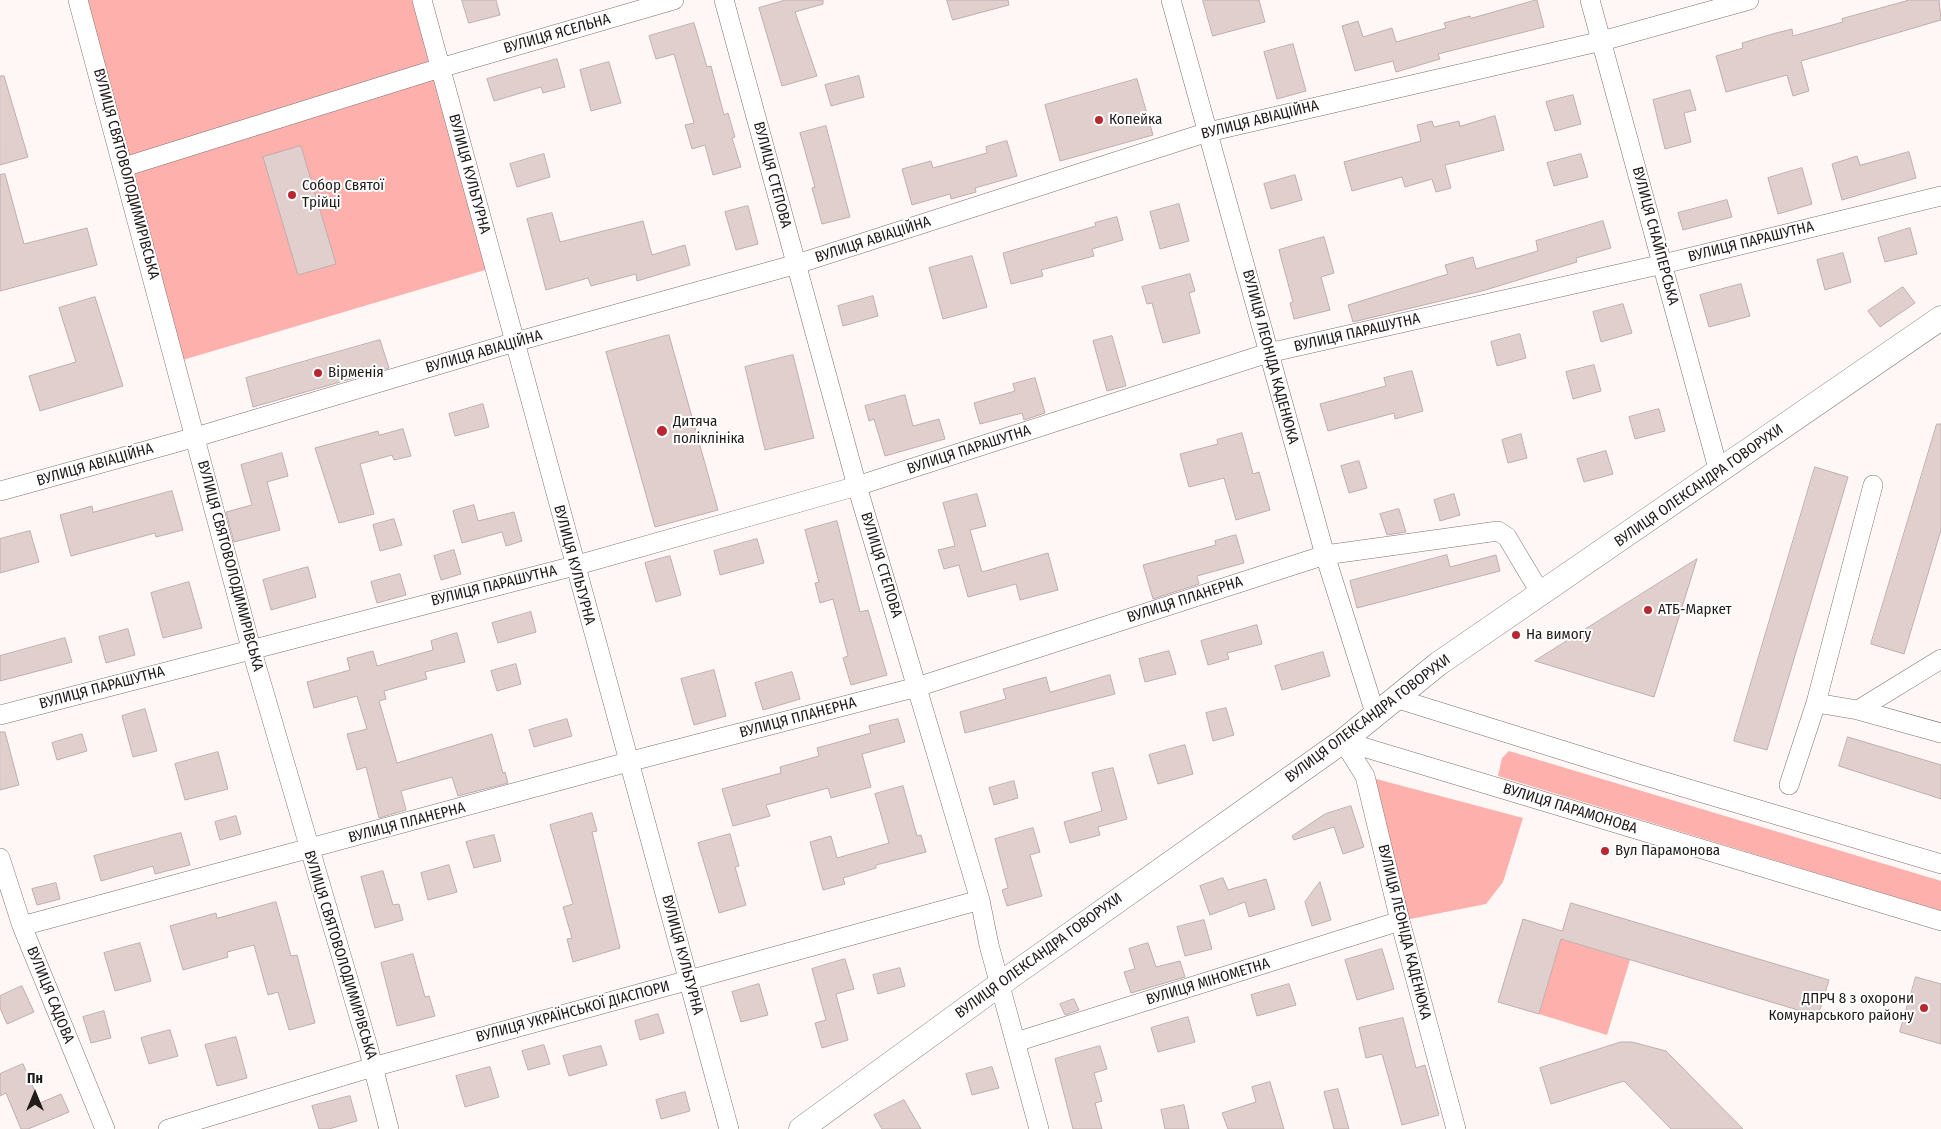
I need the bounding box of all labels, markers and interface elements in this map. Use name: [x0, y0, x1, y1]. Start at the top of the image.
street label: ВУЛИЦЯ ЯСЕЛЬНА: [502, 10, 612, 58]
street label: ВУЛИЦЯ СВЯТОВОЛОДИМИРІВСЬКА: [89, 67, 163, 281]
street label: ВУЛИЦЯ АВІАЦІЙНА: [1199, 97, 1321, 143]
place label: Копейка: [1109, 111, 1162, 129]
street label: ВУЛИЦЯ КУЛЬТУРНА: [444, 112, 494, 236]
marker: Копейка: [1093, 114, 1105, 126]
street label: ВУЛИЦЯ СТЕПОВА: [749, 120, 795, 230]
street label: ВУЛИЦЯ СНАЙПЕРСЬКА: [1628, 165, 1682, 307]
place label: Собор Святої Трійці: [302, 177, 384, 212]
marker: Собор Святої Трійці: [286, 189, 298, 201]
street label: ВУЛИЦЯ АВІАЦІЙНА: [813, 213, 933, 267]
street label: ВУЛИЦЯ ПАРАШУТНА: [1686, 218, 1816, 266]
street label: ВУЛИЦЯ ЛЕОНІДА КАДЕНЮКА: [1238, 268, 1302, 446]
street label: ВУЛИЦЯ ПАРАШУТНА: [1292, 310, 1422, 356]
street label: ВУЛИЦЯ АВІАЦІЙНА: [424, 327, 544, 377]
place label: Вірменія: [328, 364, 384, 382]
marker: Вірменія: [312, 367, 324, 379]
place label: Дитяча поліклініка: [673, 413, 745, 448]
street label: ВУЛИЦЯ ОЛЕКСАНДРА ГОВОРУХИ: [1611, 421, 1787, 551]
street label: ВУЛИЦЯ ПАРАШУТНА: [905, 422, 1033, 478]
marker: Дитяча поліклініка: [655, 424, 669, 438]
street label: ВУЛИЦЯ АВІАЦІЙНА: [35, 440, 155, 490]
street label: ВУЛИЦЯ СВЯТОВОЛОДИМИРІВСЬКА: [193, 459, 267, 673]
street label: ВУЛИЦЯ КУЛЬТУРНА: [549, 503, 599, 627]
street label: ВУЛИЦЯ СТЕПОВА: [856, 510, 906, 620]
street label: ВУЛИЦЯ ПАРАШУТНА: [429, 562, 559, 610]
street label: ВУЛИЦЯ ПЛАНЕРНА: [1125, 573, 1245, 627]
place label: АТБ-Маркет: [1658, 601, 1732, 619]
marker: АТБ-Маркет: [1642, 604, 1654, 616]
place label: На вимогу: [1526, 626, 1591, 644]
marker: На вимогу: [1510, 629, 1522, 641]
street label: ВУЛИЦЯ ОЛЕКСАНДРА ГОВОРУХИ: [1282, 651, 1454, 787]
street label: ВУЛИЦЯ ПАРАШУТНА: [37, 663, 167, 713]
street label: ВУЛИЦЯ ПЛАНЕРНА: [738, 694, 858, 742]
street label: ВУЛИЦЯ ПАРАМОНОВА: [1501, 780, 1639, 838]
street label: ВУЛИЦЯ ПЛАНЕРНА: [347, 799, 467, 847]
place label: Вул Парамонова: [1615, 842, 1720, 860]
street label: ВУЛИЦЯ ЛЕОНІДА КАДЕНЮКА: [1374, 843, 1434, 1021]
marker: Вул Парамонова: [1599, 845, 1611, 857]
street label: ВУЛИЦЯ СВЯТОВОЛОДИМИРІВСЬКА: [300, 848, 380, 1062]
street label: ВУЛИЦЯ ОЛЕКСАНДРА ГОВОРУХИ: [952, 889, 1126, 1023]
street label: ВУЛИЦЯ КУЛЬТУРНА: [657, 893, 707, 1017]
street label: ВУЛИЦЯ САДОВА: [22, 944, 78, 1046]
street label: ВУЛИЦЯ МІНОМЕТНА: [1144, 955, 1272, 1009]
street label: ВУЛИЦЯ УКРАЇНСЬКОЇ ДІАСПОРИ: [474, 977, 672, 1047]
place label: ДПРЧ 8 з охорони Комунарського району: [1768, 990, 1914, 1025]
marker: ДПРЧ 8 з охорони Комунарського району: [1918, 1002, 1930, 1014]
north arrow: [10, 1069, 60, 1119]
text: Пн: [27, 1070, 43, 1087]

